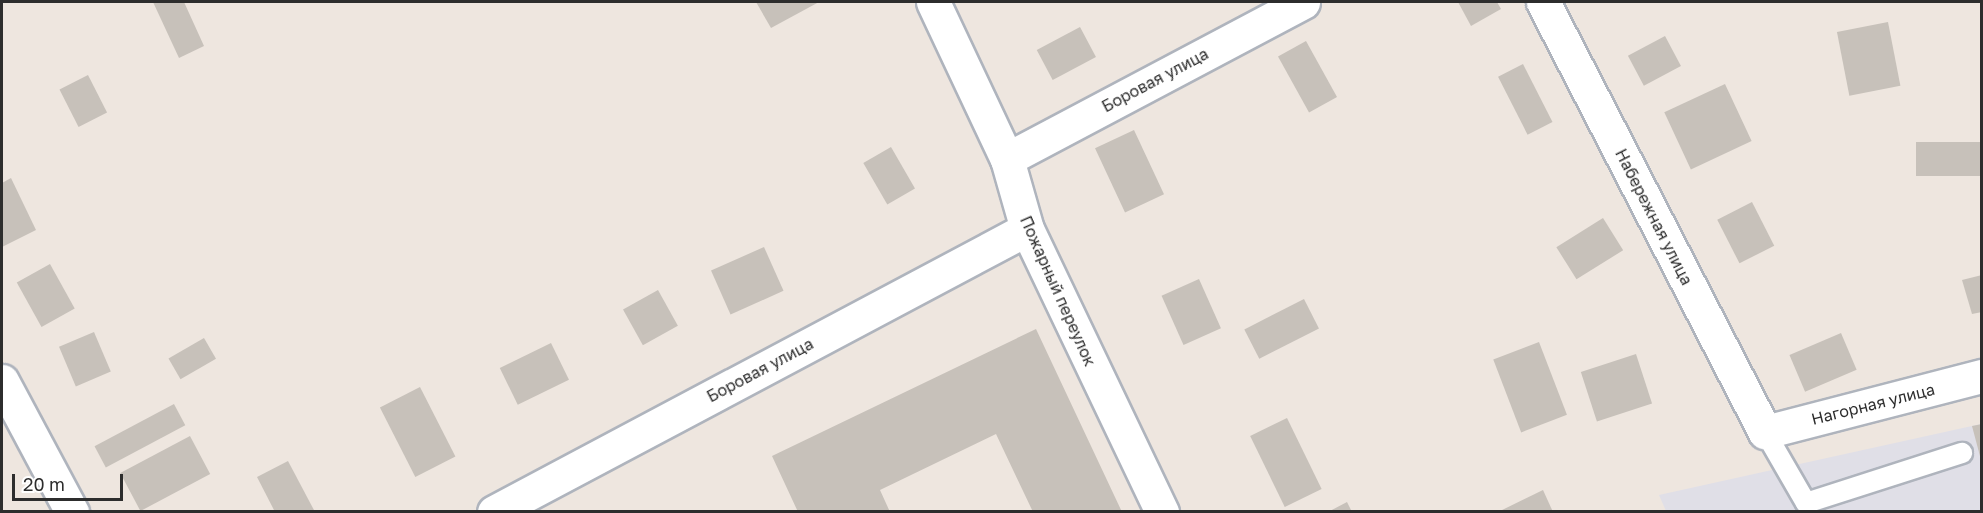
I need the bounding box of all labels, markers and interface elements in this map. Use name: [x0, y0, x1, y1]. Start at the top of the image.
street label: Боровая улица: [1099, 44, 1211, 116]
street label: Набережная улица: [1611, 146, 1697, 288]
street label: Пожарный переулок: [1016, 213, 1100, 369]
street label: Боровая улица: [704, 334, 816, 406]
street label: Нагорная улица: [1809, 379, 1937, 429]
scale bar: [15, 462, 126, 500]
text: 20 m: [23, 473, 65, 495]

